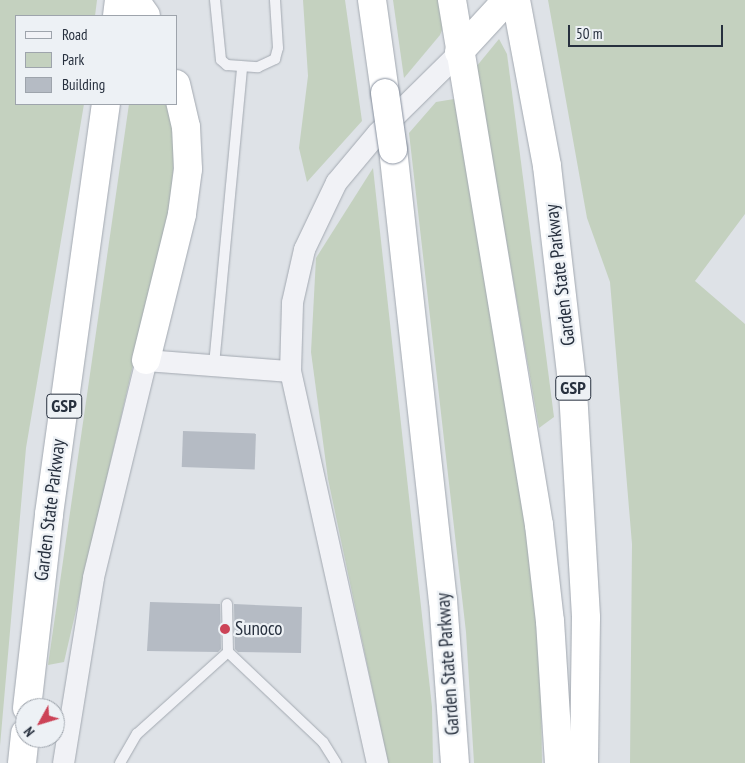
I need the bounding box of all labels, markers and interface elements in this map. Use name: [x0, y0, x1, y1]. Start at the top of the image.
legend: [15, 15, 178, 105]
scale bar: [570, 15, 725, 47]
text: 50 m: [576, 24, 602, 43]
text: Road: [62, 25, 88, 44]
text: Park: [62, 50, 84, 69]
text: Building: [62, 75, 105, 94]
street label: Garden State Parkway: [540, 203, 580, 347]
road number: GSP: [554, 372, 592, 403]
road number: GSP: [45, 391, 83, 422]
street label: Garden State Parkway: [30, 438, 70, 582]
street label: Garden State Parkway: [432, 592, 464, 736]
place label: Sunoco: [235, 618, 283, 640]
marker: Sunoco: [219, 623, 231, 635]
north arrow: [15, 698, 65, 748]
text: N: [20, 723, 38, 740]

